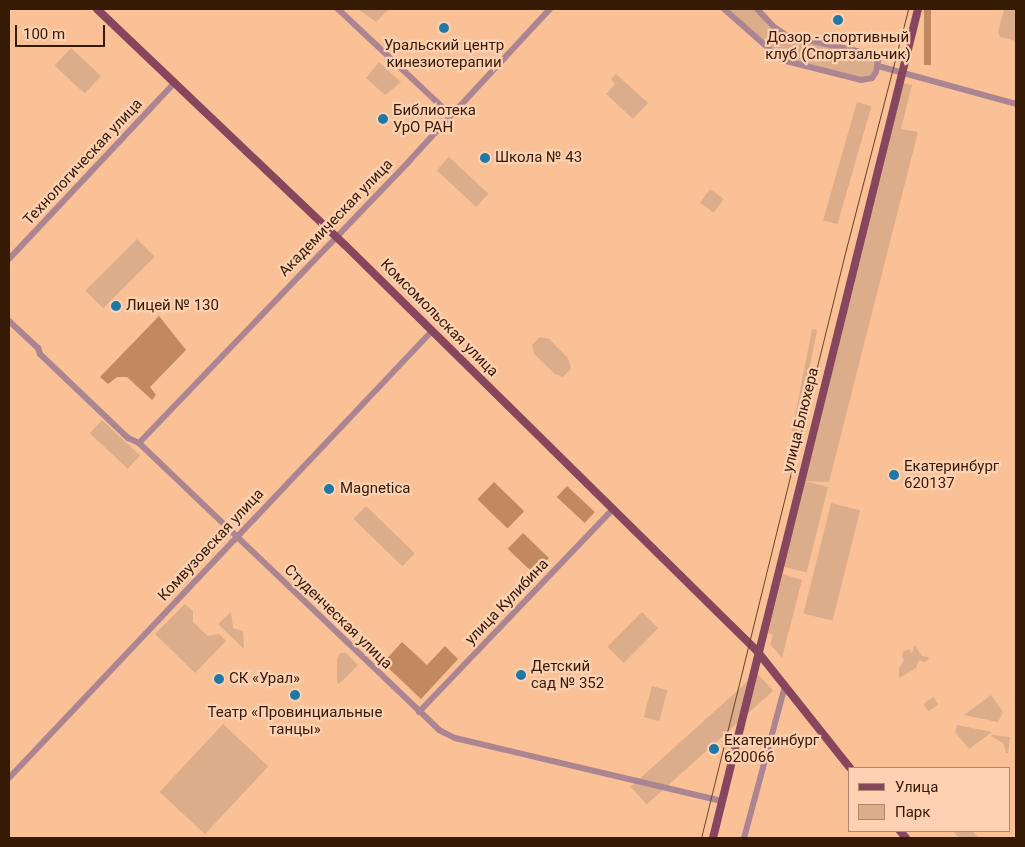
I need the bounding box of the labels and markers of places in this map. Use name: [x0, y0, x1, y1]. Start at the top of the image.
marker: Дозор - спортивный клуб (Спортзальчик): [832, 14, 844, 26]
marker: Уральский центр кинезиотерапии: [438, 22, 450, 34]
place label: Дозор - спортивный клуб (Спортзальчик): [765, 28, 911, 63]
place label: Уральский центр кинезиотерапии: [384, 36, 504, 71]
place label: Библиотека УрО РАН: [393, 101, 476, 136]
marker: Библиотека УрО РАН: [377, 113, 389, 125]
place label: Школа № 43: [495, 149, 582, 167]
marker: Школа № 43: [479, 152, 491, 164]
place label: Лицей № 130: [126, 297, 219, 315]
marker: Лицей № 130: [110, 300, 122, 312]
place label: Екатеринбург 620137: [904, 457, 999, 492]
marker: Екатеринбург 620137: [888, 469, 900, 481]
place label: Magnetica: [340, 480, 410, 498]
marker: Magnetica: [322, 482, 336, 496]
place label: Детский сад № 352: [531, 657, 604, 692]
marker: Детский сад № 352: [515, 669, 527, 681]
place label: СК «Урал»: [229, 670, 300, 688]
marker: СК «Урал»: [213, 673, 225, 685]
marker: Театр «Провинциальные танцы»: [289, 689, 301, 701]
place label: Театр «Провинциальные танцы»: [208, 703, 382, 738]
place label: Екатеринбург 620066: [724, 731, 819, 766]
marker: Екатеринбург 620066: [708, 743, 720, 755]

